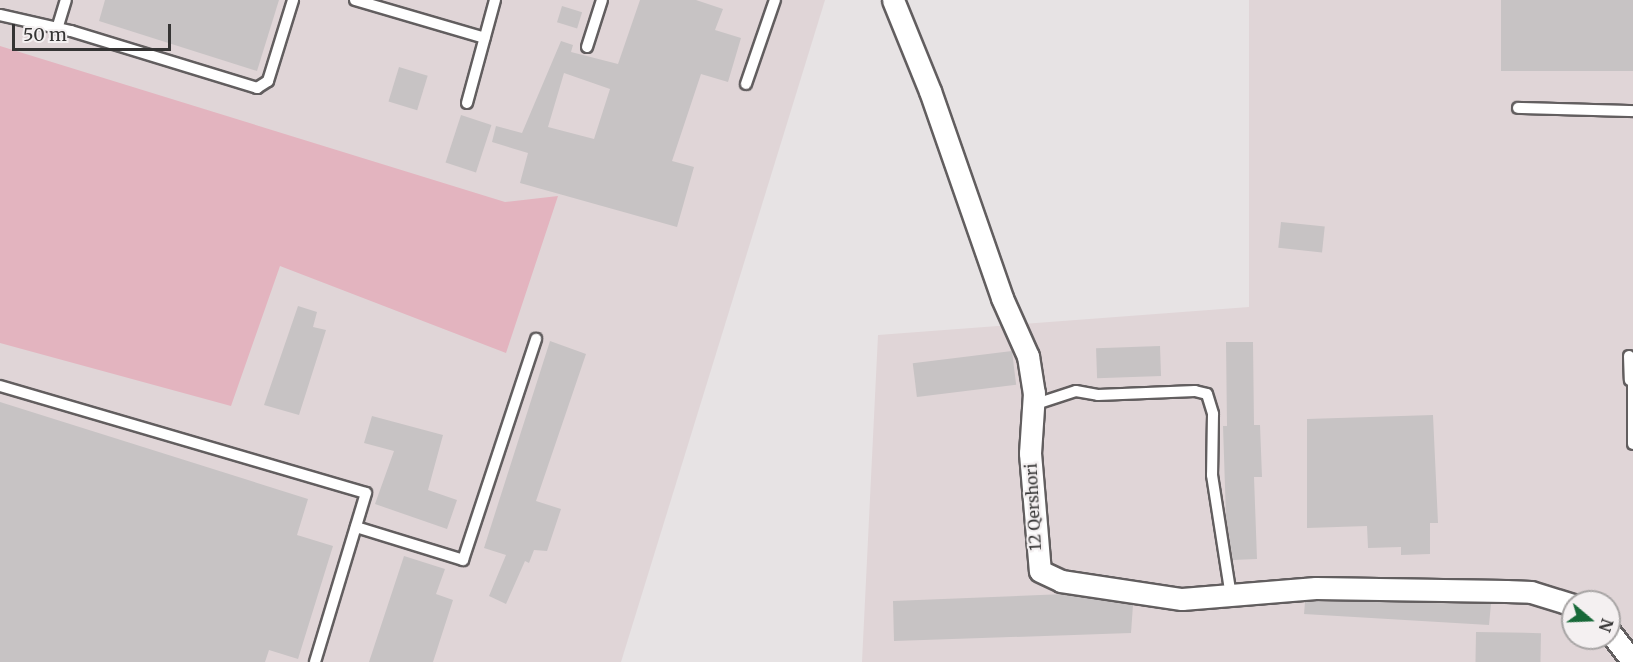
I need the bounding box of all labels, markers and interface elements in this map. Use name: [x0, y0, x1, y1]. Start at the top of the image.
scale bar: [15, 12, 174, 50]
text: 50 m: [23, 23, 67, 46]
street label: 12 Qershori: [1021, 463, 1045, 551]
north arrow: [1561, 590, 1621, 650]
text: N: [1595, 616, 1618, 634]

